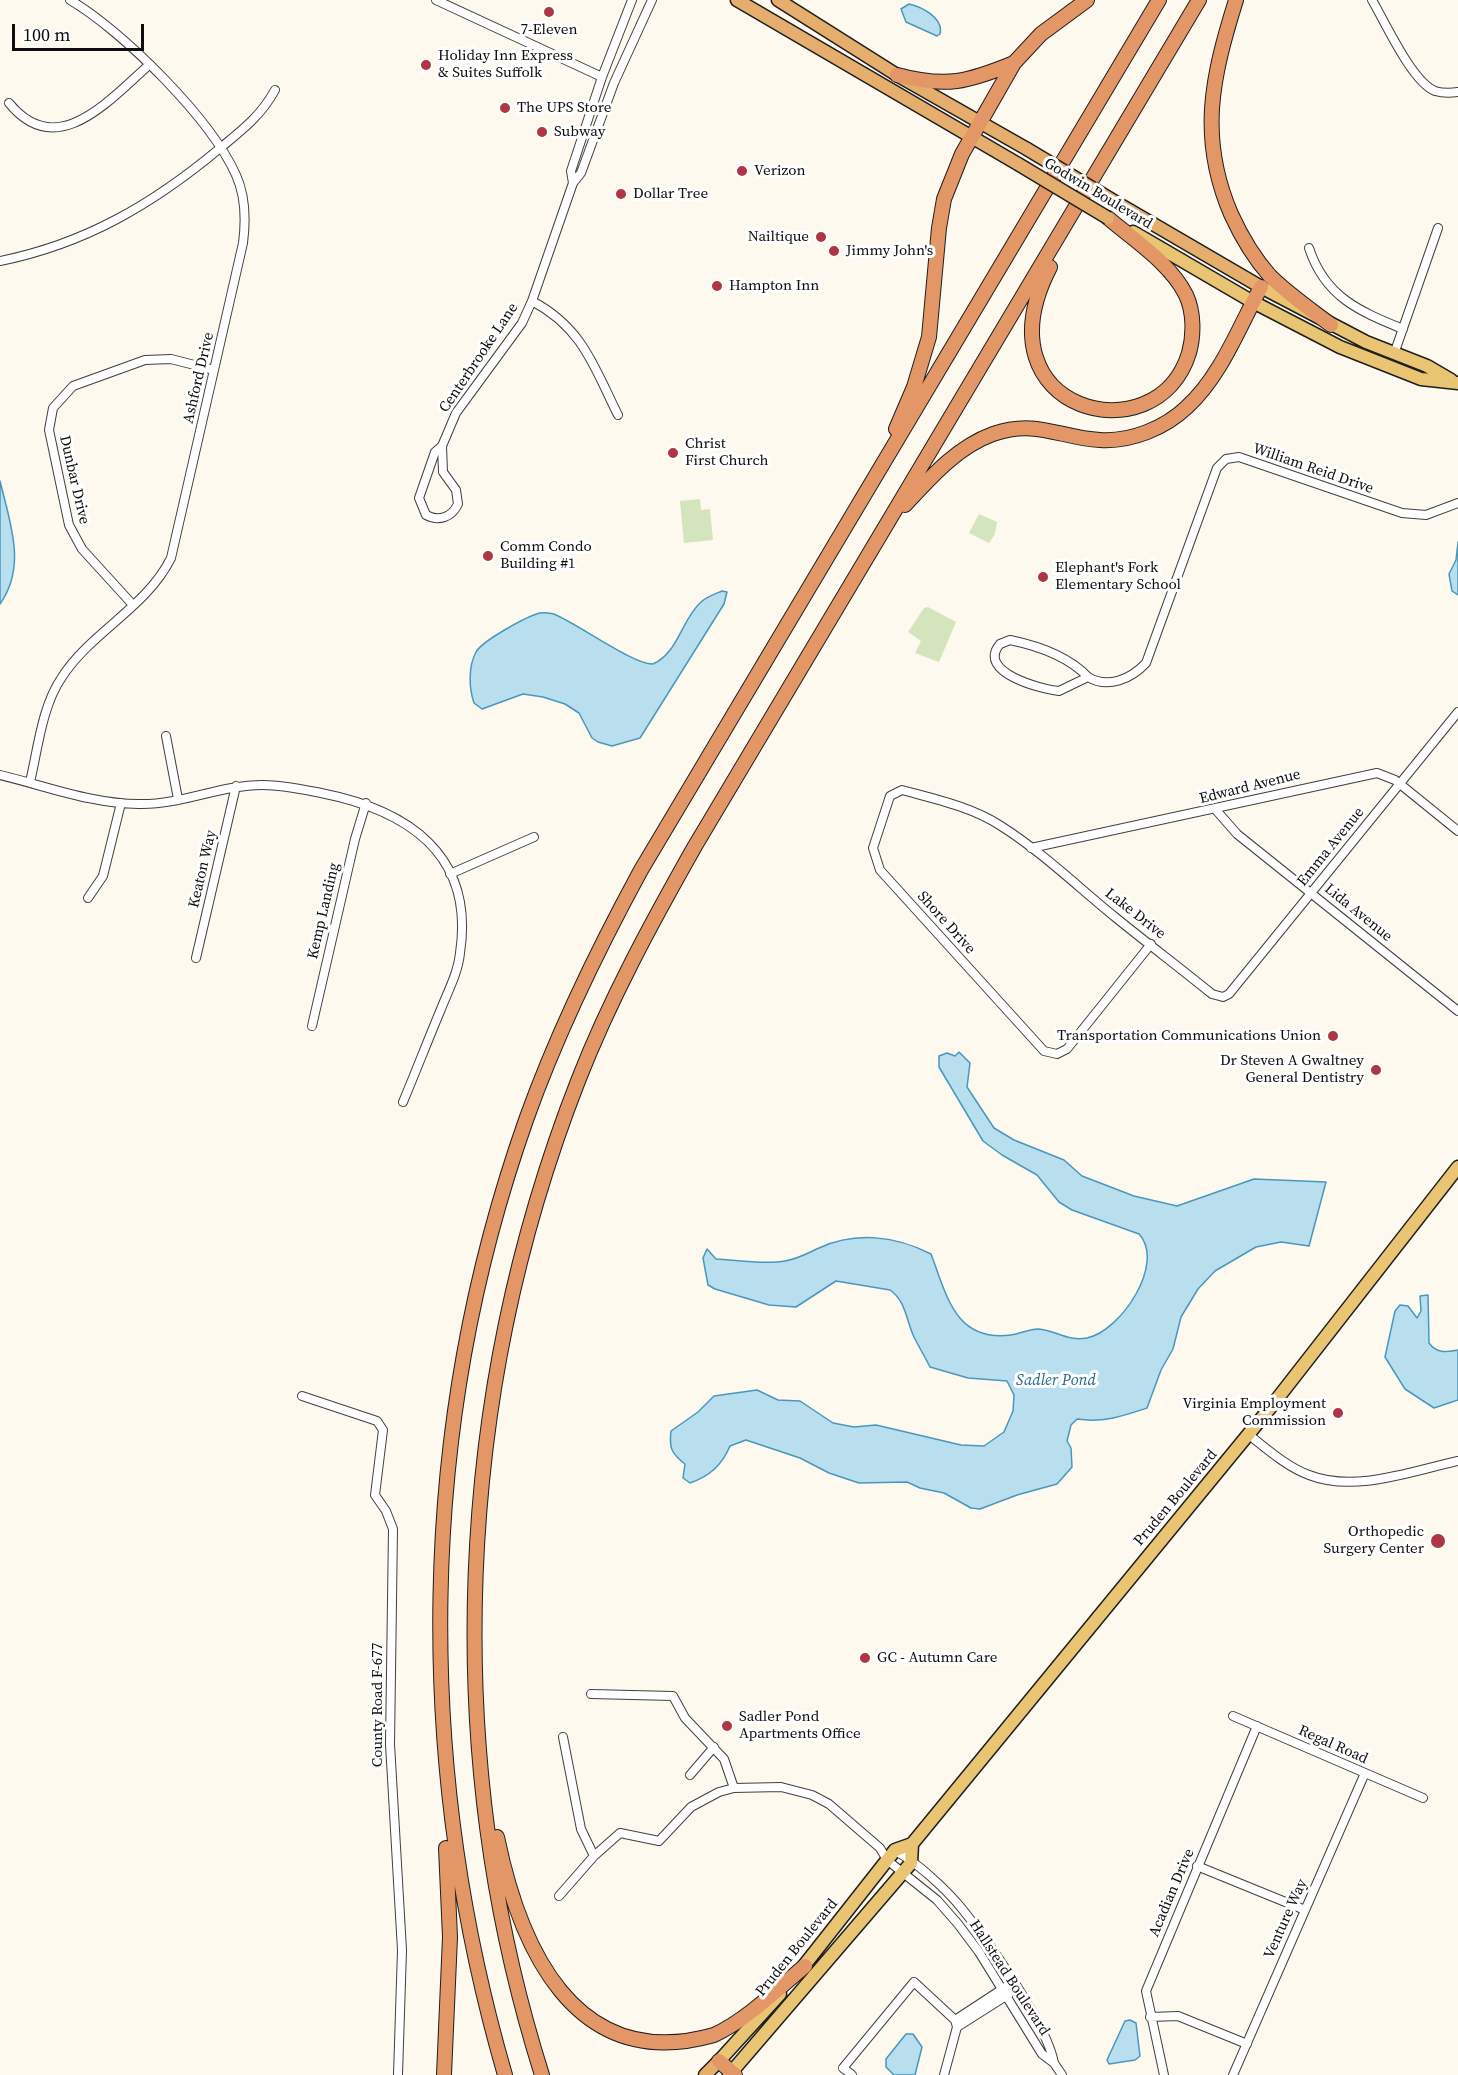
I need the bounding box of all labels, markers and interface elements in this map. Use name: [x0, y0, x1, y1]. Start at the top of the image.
marker: 7-Eleven: [542, 5, 556, 19]
scale bar: [15, 12, 147, 50]
place label: 7-Eleven: [520, 21, 578, 39]
text: 100 m: [23, 22, 70, 47]
place label: Holiday Inn Express & Suites Suffolk: [438, 47, 573, 82]
marker: Holiday Inn Express & Suites Suffolk: [419, 58, 433, 72]
place label: The UPS Store: [517, 99, 611, 117]
marker: The UPS Store: [498, 101, 512, 115]
place label: Subway: [554, 123, 605, 141]
marker: Subway: [535, 125, 549, 139]
street label: Godwin Boulevard: [1041, 155, 1155, 233]
place label: Verizon: [754, 162, 806, 180]
marker: Verizon: [735, 164, 749, 178]
place label: Dollar Tree: [633, 185, 708, 203]
marker: Dollar Tree: [614, 187, 628, 201]
place label: Nailtique: [748, 228, 809, 246]
marker: Nailtique: [814, 230, 828, 244]
place label: Jimmy John's: [846, 242, 933, 260]
marker: Jimmy John's: [827, 244, 841, 258]
place label: Hampton Inn: [729, 277, 819, 295]
marker: Hampton Inn: [710, 279, 724, 293]
street label: Centerbrooke Lane: [436, 300, 522, 416]
street label: Ashford Drive: [180, 331, 218, 425]
street label: Dunbar Drive: [55, 434, 93, 526]
place label: Christ First Church: [685, 435, 769, 470]
street label: William Reid Drive: [1250, 440, 1376, 498]
marker: Christ First Church: [666, 446, 680, 460]
place label: Comm Condo Building #1: [500, 538, 592, 573]
marker: Comm Condo Building #1: [481, 549, 495, 563]
place label: Elephant's Fork Elementary School: [1055, 559, 1181, 594]
marker: Elephant's Fork Elementary School: [1036, 570, 1050, 584]
street label: Edward Avenue: [1198, 766, 1302, 808]
street label: Emma Avenue: [1294, 804, 1368, 890]
street label: Keaton Way: [185, 828, 221, 910]
street label: Kemp Landing: [304, 861, 344, 961]
street label: Lida Avenue: [1320, 880, 1396, 946]
street label: Lake Drive: [1101, 885, 1169, 943]
street label: Shore Drive: [913, 888, 979, 958]
place label: Transportation Communications Union: [1057, 1027, 1321, 1045]
marker: Transportation Communications Union: [1326, 1029, 1340, 1043]
place label: Dr Steven A Gwaltney General Dentistry: [1220, 1052, 1364, 1087]
marker: Dr Steven A Gwaltney General Dentistry: [1369, 1063, 1383, 1077]
water label: Sadler Pond: [1016, 1371, 1096, 1391]
place label: Virginia Employment Commission: [1183, 1395, 1326, 1430]
marker: Virginia Employment Commission: [1331, 1406, 1345, 1420]
street label: Pruden Boulevard: [1130, 1446, 1222, 1550]
place label: Orthopedic Surgery Center: [1324, 1523, 1424, 1558]
marker: Orthopedic Surgery Center: [1429, 1532, 1447, 1550]
street label: County Road F-677: [369, 1643, 387, 1767]
place label: GC - Autumn Care: [877, 1649, 997, 1667]
marker: GC - Autumn Care: [858, 1651, 872, 1665]
place label: Sadler Pond Apartments Office: [739, 1708, 861, 1743]
marker: Sadler Pond Apartments Office: [720, 1719, 734, 1733]
street label: Regal Road: [1295, 1722, 1371, 1768]
street label: Acadian Drive: [1145, 1846, 1199, 1940]
street label: Venture Way: [1260, 1876, 1312, 1962]
street label: Pruden Boulevard: [752, 1896, 842, 2000]
street label: Hallstead Boulevard: [965, 1917, 1053, 2039]

